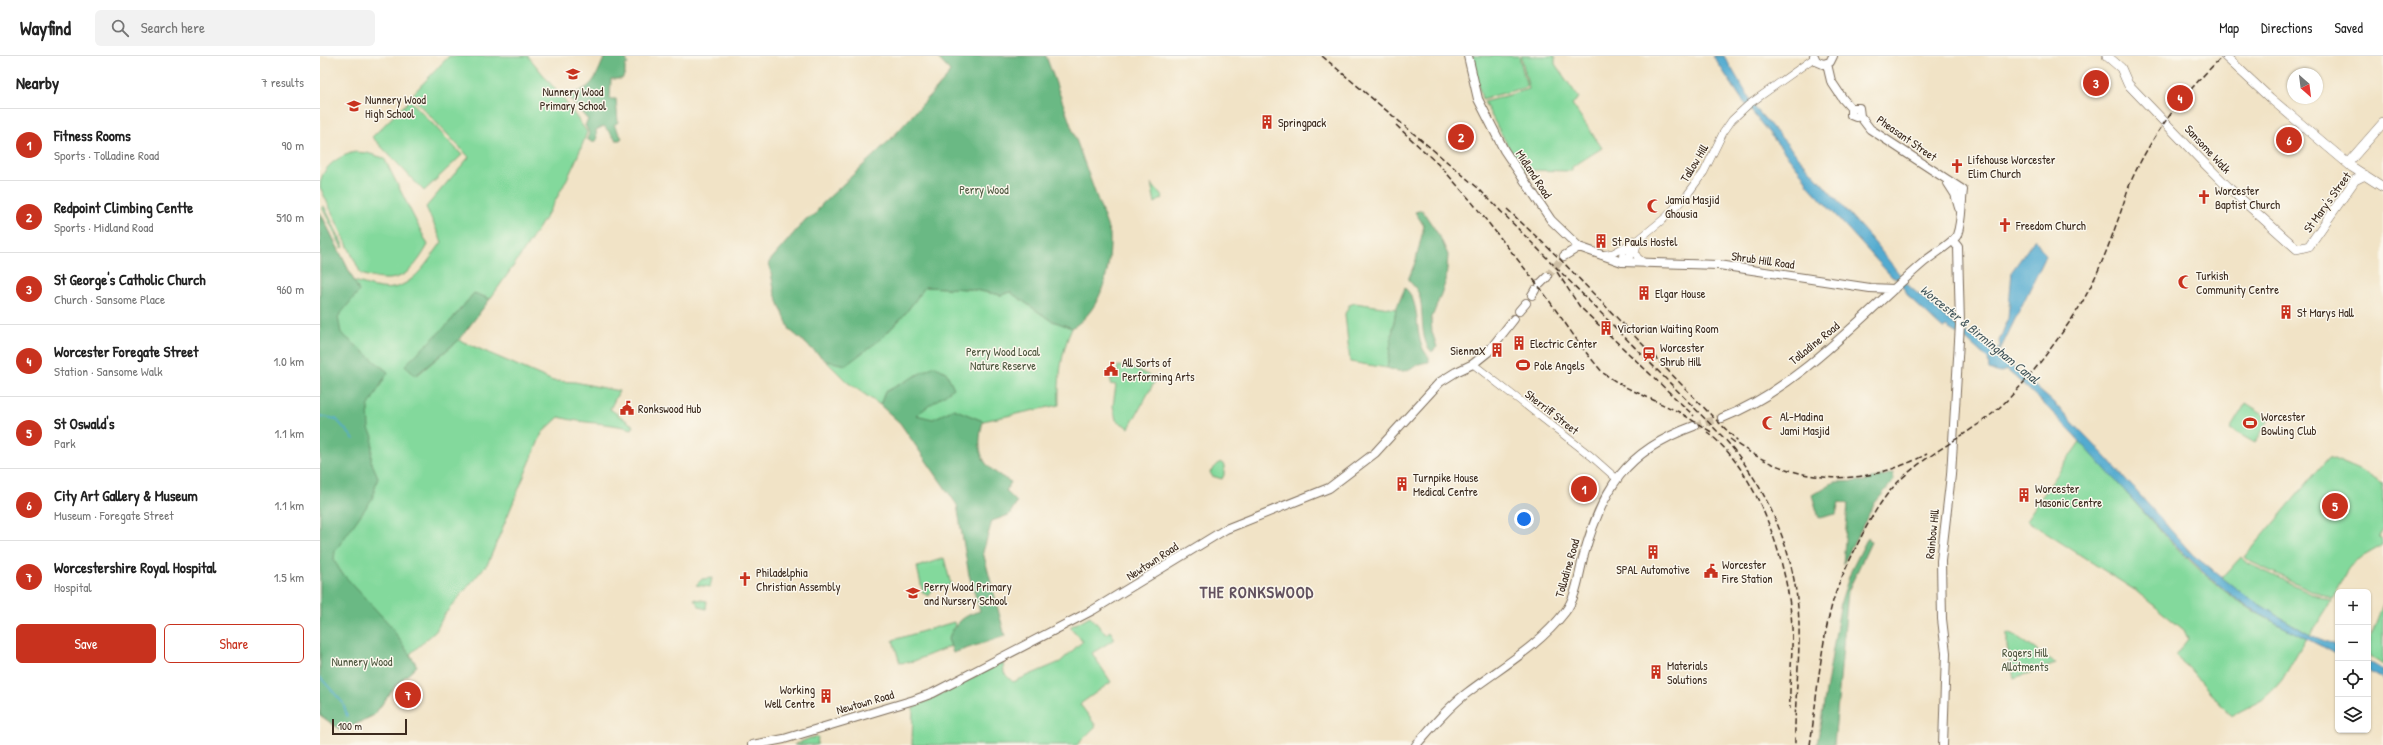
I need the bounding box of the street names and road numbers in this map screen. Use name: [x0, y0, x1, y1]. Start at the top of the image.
street label: Pheasant Street: [1874, 111, 1941, 165]
street label: Sansome Walk: [2181, 121, 2235, 177]
street label: Tallow Hill: [1676, 140, 1713, 185]
street label: Midland Road: [1512, 146, 1556, 202]
street label: St Mary's Street: [2299, 167, 2355, 236]
street label: Shrub Hill Road: [1730, 247, 1796, 273]
street label: Tolladine Road: [1785, 317, 1843, 369]
street label: Sherriff Street: [1521, 386, 1583, 439]
street label: Rainbow Hill: [1921, 508, 1943, 560]
street label: Tolladine Road: [1551, 536, 1584, 599]
street label: Newtown Road: [1123, 538, 1182, 584]
street label: Newtown Road: [834, 686, 896, 718]

